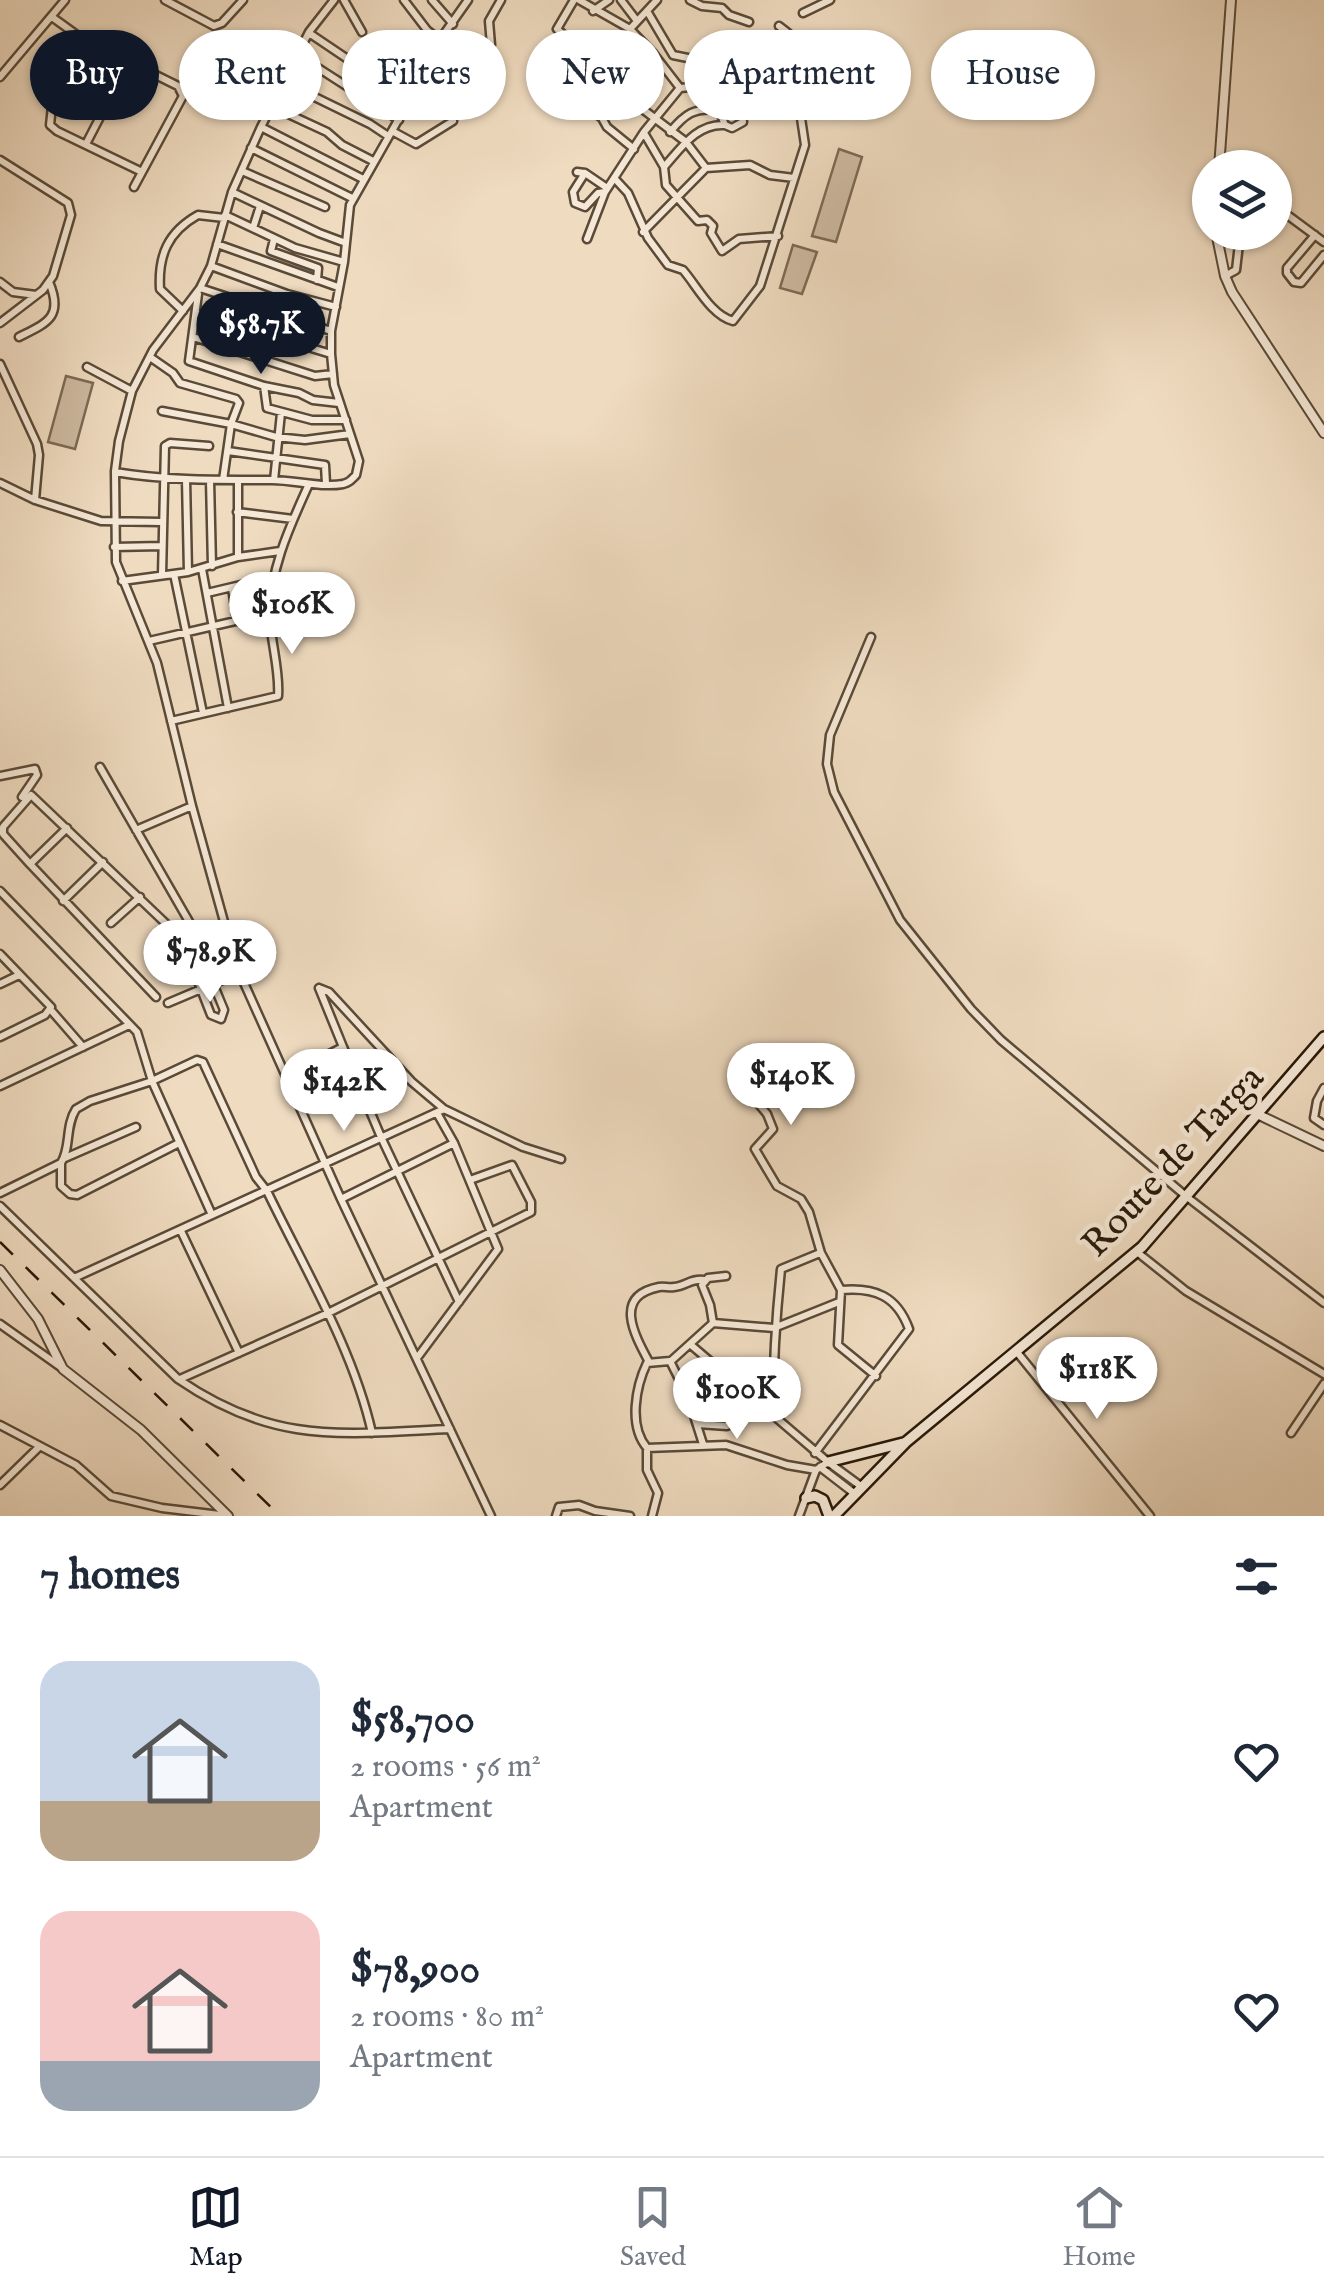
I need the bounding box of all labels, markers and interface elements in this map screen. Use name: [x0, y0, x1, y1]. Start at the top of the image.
chip: Buy: [30, 30, 159, 120]
chip: Rent: [179, 30, 322, 120]
chip: Filters: [342, 30, 506, 120]
chip: New: [526, 30, 664, 120]
chip: Apartment: [684, 30, 911, 120]
chip: House: [931, 30, 1095, 120]
map controls: [1192, 150, 1292, 250]
button: layers: [1192, 150, 1292, 250]
pin: $58.7K: [180, 292, 342, 377]
text: $58.7K: [218, 304, 304, 345]
pin: $106K: [222, 572, 362, 657]
text: $106K: [251, 584, 333, 625]
pin: $78.9K: [129, 920, 291, 1005]
text: $78.9K: [165, 932, 255, 973]
pin: $140K: [721, 1043, 861, 1128]
pin: $142K: [274, 1049, 414, 1134]
text: $140K: [749, 1055, 833, 1096]
street label: Route de Targa: [1073, 1055, 1276, 1268]
text: $142K: [302, 1061, 386, 1102]
pin: $118K: [1027, 1337, 1167, 1422]
text: $118K: [1058, 1349, 1136, 1390]
pin: $100K: [667, 1357, 807, 1442]
text: $100K: [695, 1369, 779, 1410]
icon: filters: [1229, 1549, 1284, 1604]
text: 7 homes: [40, 1550, 180, 1603]
text: $58,700: [350, 1694, 475, 1747]
icon: home: [120, 1701, 240, 1821]
icon: heart: [1229, 1734, 1284, 1789]
text: 2 rooms · 56 m²: [350, 1747, 541, 1788]
text: Apartment: [350, 1788, 493, 1829]
text: $78,900: [350, 1944, 480, 1997]
icon: home: [120, 1951, 240, 2071]
icon: heart: [1229, 1984, 1284, 2039]
text: 2 rooms · 80 m²: [350, 1997, 544, 2038]
text: Apartment: [350, 2038, 493, 2079]
tab: Map: [188, 2180, 243, 2275]
tab: Saved: [620, 2180, 686, 2275]
tab: Home: [1063, 2180, 1136, 2275]

